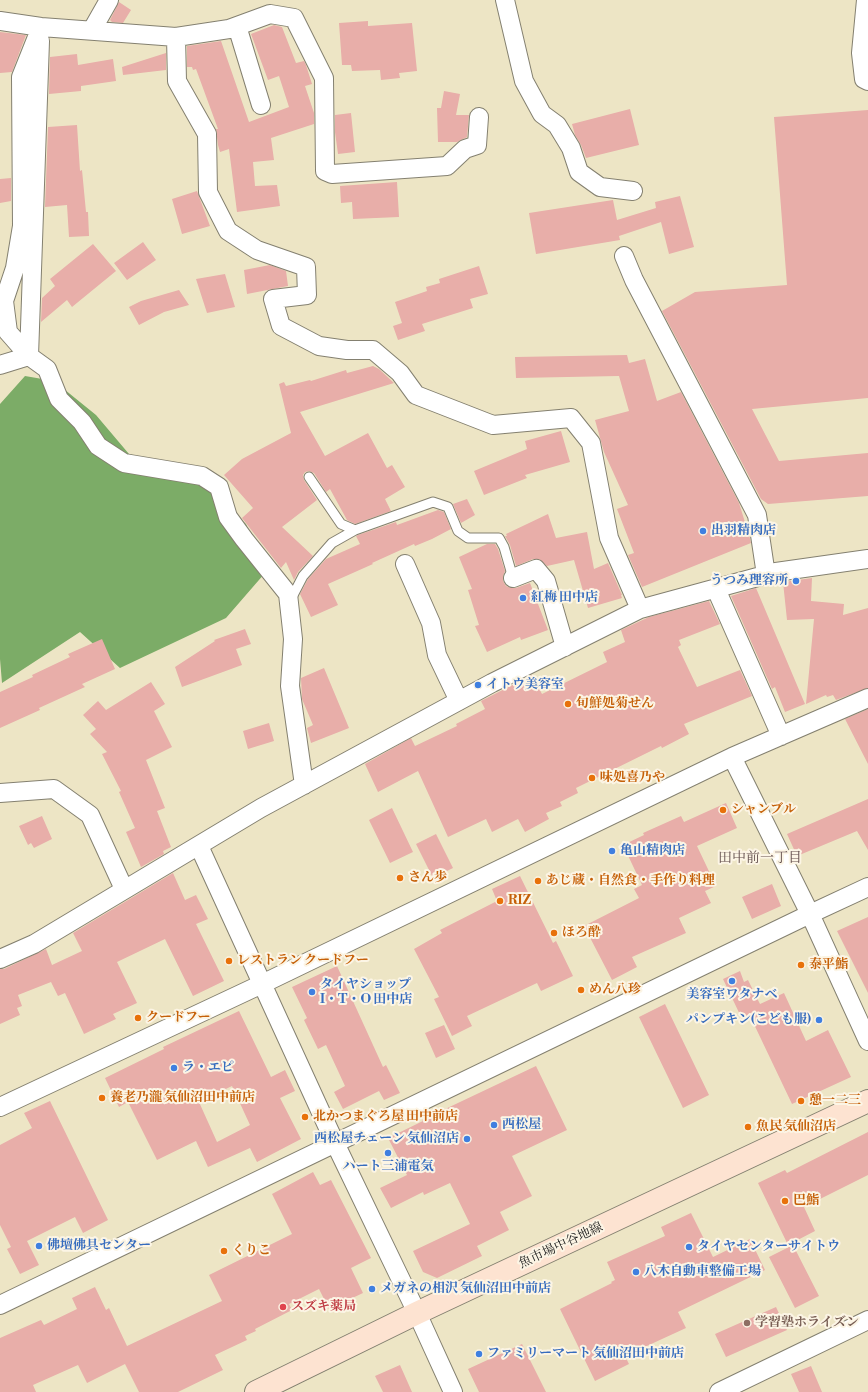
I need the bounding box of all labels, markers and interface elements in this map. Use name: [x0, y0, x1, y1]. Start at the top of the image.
place label: 出羽精肉店: [711, 523, 776, 539]
marker: 出羽精肉店: [698, 526, 708, 536]
place label: うつみ理容所: [710, 573, 788, 589]
marker: うつみ理容所: [791, 576, 801, 586]
place label: 紅梅 田中店: [531, 590, 598, 606]
marker: 紅梅 田中店: [518, 593, 528, 603]
place label: イトウ美容室: [486, 677, 564, 693]
marker: イトウ美容室: [473, 680, 483, 690]
place label: 旬鮮処菊せん: [576, 696, 654, 712]
marker: 旬鮮処菊せん: [563, 699, 573, 709]
place label: 味処喜乃や: [600, 770, 665, 786]
marker: 味処喜乃や: [587, 773, 597, 783]
place label: シャンブル: [731, 802, 796, 818]
marker: シャンブル: [718, 805, 728, 815]
place label: 亀山精肉店: [620, 843, 685, 859]
marker: 亀山精肉店: [607, 846, 617, 856]
district label: 田中前一丁目: [718, 851, 802, 867]
place label: さん歩: [408, 870, 447, 886]
marker: さん歩: [395, 873, 405, 883]
place label: あじ蔵・自然食・手作り料理: [546, 873, 715, 889]
marker: あじ蔵・自然食・手作り料理: [533, 876, 543, 886]
place label: RIZ: [508, 893, 531, 909]
marker: RIZ: [495, 896, 505, 906]
place label: ほろ酔: [562, 925, 601, 941]
marker: ほろ酔: [549, 928, 559, 938]
place label: レストラン クードフー: [237, 953, 369, 969]
marker: レストラン クードフー: [224, 956, 234, 966]
place label: 泰平鮨: [809, 957, 848, 973]
marker: 泰平鮨: [796, 960, 806, 970]
marker: 美容室ワタナベ: [727, 976, 737, 986]
place label: タイヤショップ I・T・O 田中店: [320, 977, 412, 1008]
place label: めん八珍: [589, 982, 641, 998]
marker: めん八珍: [576, 985, 586, 995]
marker: タイヤショップ I・T・O 田中店: [307, 987, 317, 997]
place label: 美容室ワタナベ: [687, 987, 777, 1003]
place label: クードフー: [146, 1010, 211, 1026]
place label: パンプキン(こども服): [686, 1012, 811, 1028]
marker: クードフー: [133, 1013, 143, 1023]
marker: パンプキン(こども服): [814, 1015, 824, 1025]
place label: ラ・エピ: [182, 1060, 234, 1076]
marker: ラ・エピ: [169, 1063, 179, 1073]
place label: 養老乃瀧 気仙沼田中前店: [110, 1090, 255, 1106]
marker: 養老乃瀧 気仙沼田中前店: [97, 1093, 107, 1103]
place label: 憩一二三: [809, 1093, 861, 1109]
marker: 憩一二三: [796, 1096, 806, 1106]
place label: 北かつまぐろ屋 田中前店: [313, 1109, 458, 1125]
marker: 北かつまぐろ屋 田中前店: [300, 1112, 310, 1122]
place label: 西松屋: [502, 1117, 541, 1133]
place label: 魚民 気仙沼店: [756, 1119, 836, 1135]
marker: 西松屋: [489, 1120, 499, 1130]
marker: 魚民 気仙沼店: [743, 1122, 753, 1132]
place label: 西松屋チェーン 気仙沼店: [314, 1131, 459, 1147]
marker: 西松屋チェーン 気仙沼店: [462, 1134, 472, 1144]
marker: ハート三浦電気: [383, 1148, 393, 1158]
place label: ハート三浦電気: [343, 1159, 433, 1175]
place label: 巴鮨: [793, 1193, 819, 1209]
marker: 巴鮨: [780, 1196, 790, 1206]
street label: 魚市場中谷地線: [516, 1220, 606, 1272]
place label: 佛壇佛具センター: [47, 1238, 151, 1254]
place label: タイヤセンターサイトウ: [697, 1239, 840, 1255]
marker: 佛壇佛具センター: [34, 1241, 44, 1251]
marker: タイヤセンターサイトウ: [684, 1242, 694, 1252]
place label: くりこ: [232, 1243, 271, 1259]
marker: くりこ: [219, 1246, 229, 1256]
place label: 八木自動車整備工場: [644, 1264, 761, 1280]
marker: 八木自動車整備工場: [631, 1267, 641, 1277]
place label: メガネの相沢 気仙沼田中前店: [380, 1281, 551, 1297]
marker: メガネの相沢 気仙沼田中前店: [367, 1284, 377, 1294]
place label: スズキ薬局: [291, 1299, 356, 1315]
marker: スズキ薬局: [278, 1302, 288, 1312]
place label: 学習塾ホライズン: [755, 1315, 859, 1331]
marker: 学習塾ホライズン: [742, 1318, 752, 1328]
place label: ファミリーマート 気仙沼田中前店: [487, 1346, 684, 1362]
marker: ファミリーマート 気仙沼田中前店: [474, 1349, 484, 1359]

